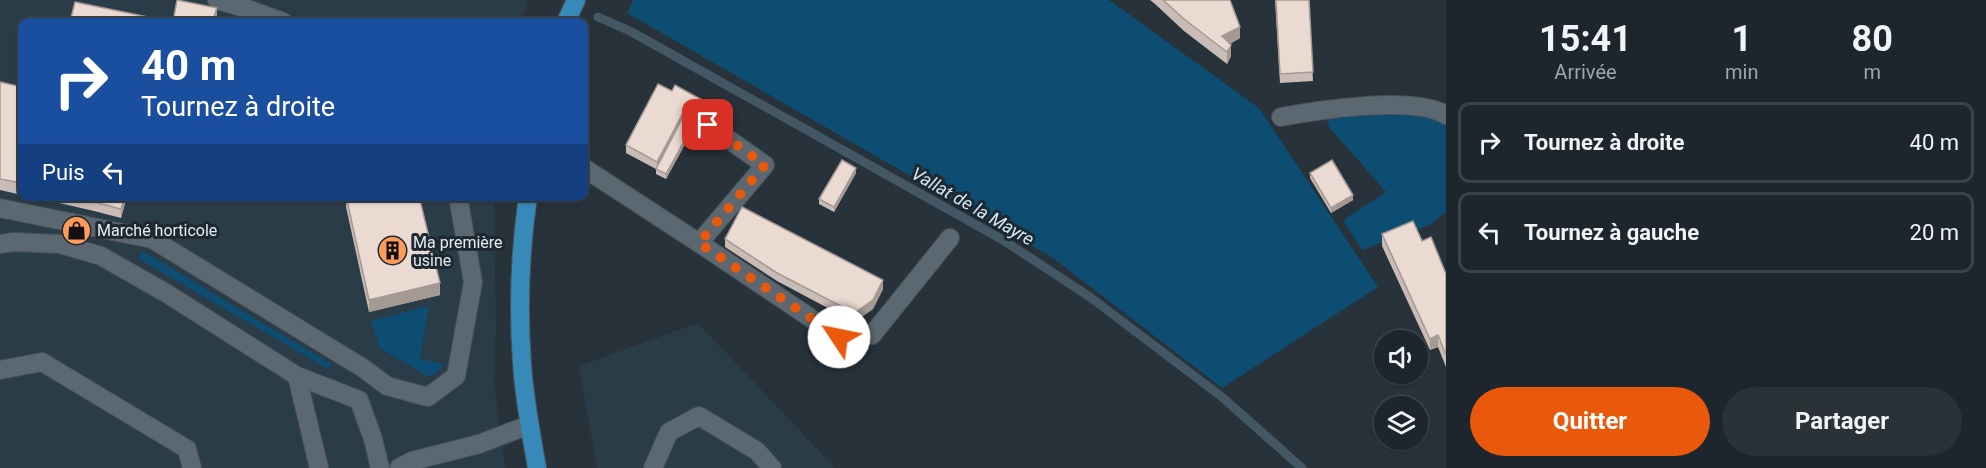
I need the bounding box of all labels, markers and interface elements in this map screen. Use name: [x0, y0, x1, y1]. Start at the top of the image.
text: 15:41: [1539, 18, 1632, 60]
text: 1: [1731, 18, 1752, 60]
text: 80: [1852, 18, 1893, 60]
text: 40 m: [141, 41, 236, 90]
icon: right: [42, 42, 120, 120]
text: Arrivée: [1554, 60, 1617, 84]
text: min: [1725, 60, 1758, 84]
text: m: [1863, 60, 1881, 84]
text: Tournez à droite: [141, 91, 335, 123]
pin: [682, 99, 733, 150]
icon: arrive: [691, 108, 724, 141]
icon: right: [1473, 126, 1506, 159]
text: Tournez à droite: [1524, 130, 1684, 155]
text: 40 m: [1910, 130, 1959, 155]
icon: left: [97, 156, 130, 189]
text: Puis: [42, 160, 85, 185]
water label: Vallat de la Mayre: [908, 162, 1038, 250]
shop icon: Marché horticole: [60, 214, 92, 246]
icon: left: [1473, 216, 1506, 249]
text: Tournez à gauche: [1524, 220, 1699, 245]
text: 20 m: [1910, 220, 1959, 245]
place label: Marché horticole: [97, 221, 217, 240]
place label: Ma première usine: [413, 233, 503, 270]
building icon: Ma première usine: [376, 235, 408, 267]
position arrow: [807, 305, 871, 369]
map controls: [1374, 330, 1428, 450]
button: sound: [1374, 330, 1428, 384]
button: Quitter: [1470, 387, 1710, 456]
button: Partager: [1722, 387, 1962, 456]
button: layers: [1374, 396, 1428, 450]

